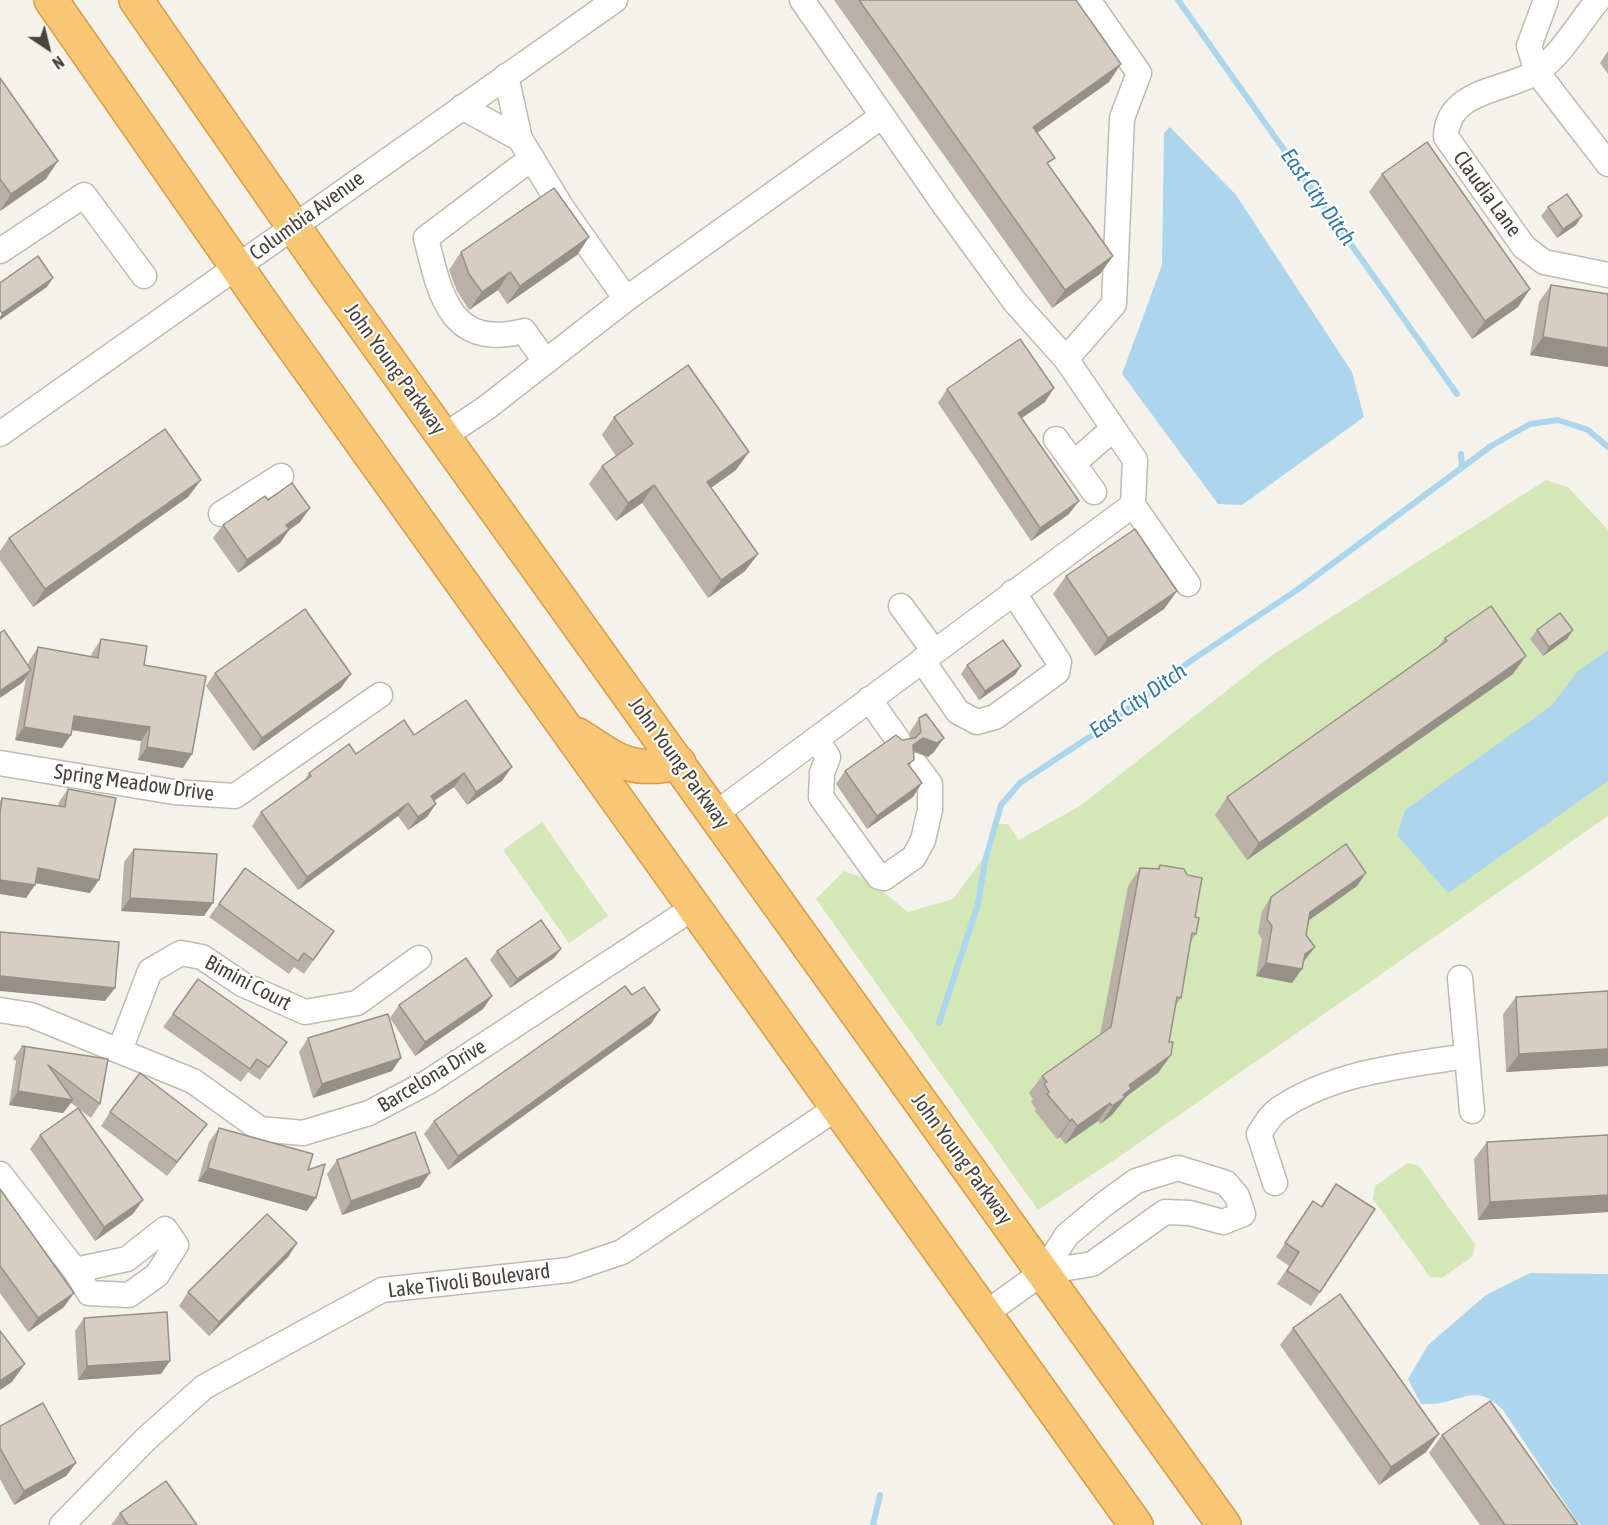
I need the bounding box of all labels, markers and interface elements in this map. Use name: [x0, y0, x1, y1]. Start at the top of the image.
north arrow: [18, 18, 78, 78]
text: N: [49, 53, 67, 73]
water label: East City Ditch: [1275, 143, 1361, 251]
street label: Claudia Lane: [1447, 146, 1527, 242]
street label: Columbia Avenue: [245, 166, 369, 266]
street label: John Young Parkway: [339, 299, 451, 439]
water label: East City Ditch: [1084, 658, 1192, 744]
street label: John Young Parkway: [623, 693, 735, 833]
street label: Spring Meadow Drive: [53, 759, 215, 807]
street label: Bimini Court: [201, 950, 295, 1016]
street label: Barcelona Drive: [373, 1034, 491, 1118]
street label: John Young Parkway: [906, 1089, 1018, 1229]
street label: Lake Tivoli Boulevard: [386, 1259, 552, 1303]

